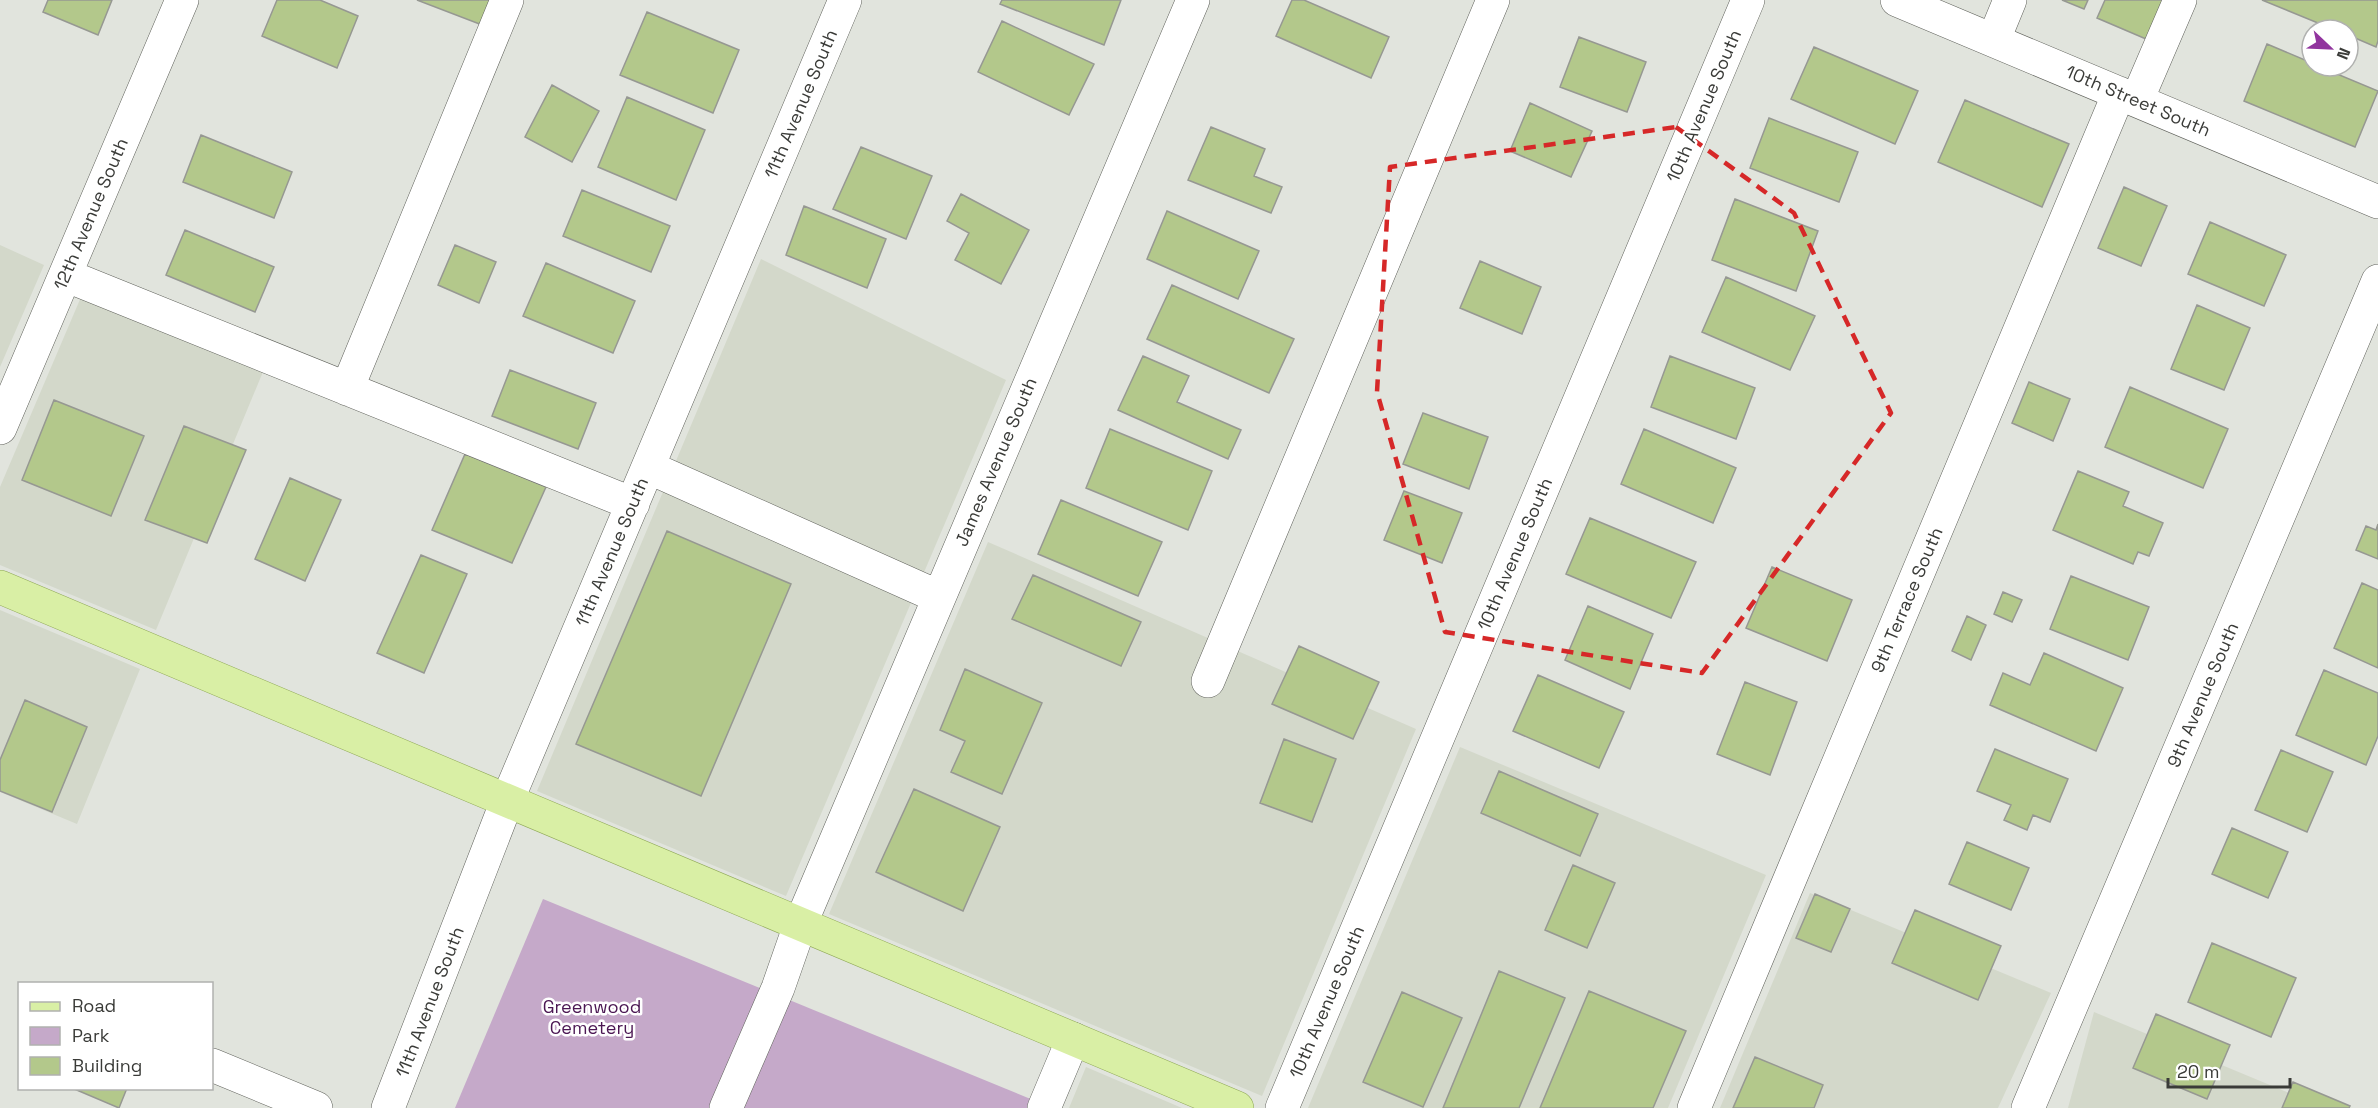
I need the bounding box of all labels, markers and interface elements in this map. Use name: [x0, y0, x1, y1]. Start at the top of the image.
north arrow: [2300, 18, 2360, 78]
street label: 11th Avenue South: [759, 26, 842, 182]
street label: 10th Avenue South: [1661, 26, 1746, 186]
text: N: [2332, 45, 2355, 63]
street label: 10th Street South: [2062, 60, 2214, 141]
street label: 12th Avenue South: [48, 134, 133, 293]
street label: James Avenue South: [950, 374, 1042, 550]
street label: 11th Avenue South: [570, 474, 653, 630]
street label: 10th Avenue South: [1472, 474, 1557, 634]
street label: 9th Terrace South: [1866, 524, 1948, 676]
street label: 9th Avenue South: [2162, 619, 2243, 771]
street label: 10th Avenue South: [1284, 922, 1369, 1082]
street label: 11th Avenue South: [390, 923, 469, 1080]
legend: [18, 982, 213, 1090]
text: Road: [72, 994, 116, 1017]
park label: Greenwood Cemetery: [543, 995, 641, 1039]
text: Park: [72, 1024, 110, 1047]
scale bar: [2168, 1051, 2290, 1089]
text: Building: [72, 1054, 142, 1077]
text: 20 m: [2177, 1060, 2220, 1083]

